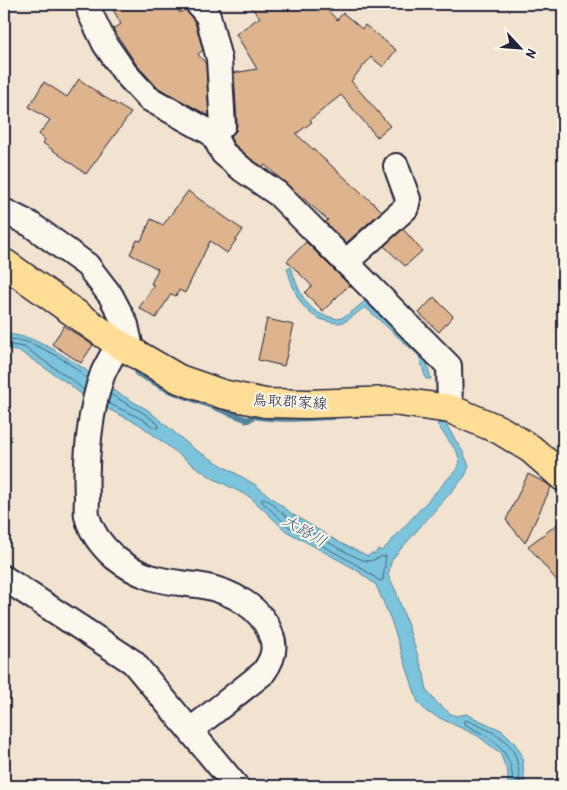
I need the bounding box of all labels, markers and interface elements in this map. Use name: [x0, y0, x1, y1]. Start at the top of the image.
north arrow: [494, 22, 544, 72]
text: N: [522, 46, 542, 62]
street label: 鳥取郡家線: [252, 389, 328, 413]
water label: 大路川: [279, 508, 331, 552]

